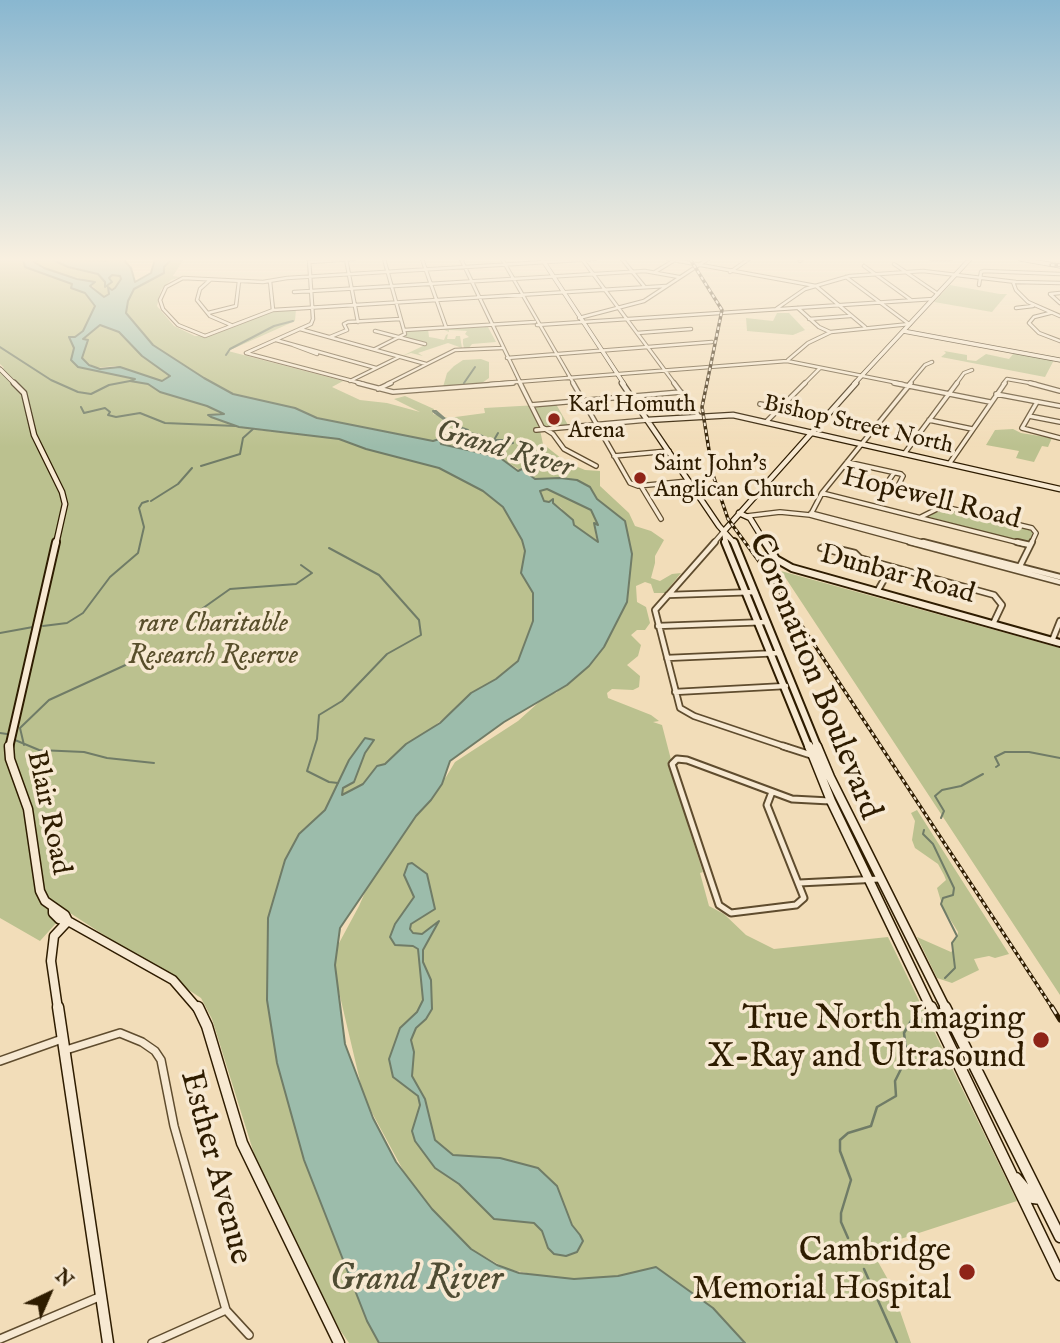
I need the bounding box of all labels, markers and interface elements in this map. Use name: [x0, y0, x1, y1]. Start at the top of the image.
street label: Bishop Street North: [760, 391, 956, 461]
place label: Karl Homuth Arena: [568, 392, 696, 446]
marker: Karl Homuth Arena: [546, 411, 562, 427]
water label: Grand River: [431, 414, 577, 488]
place label: Saint John's Anglican Church: [654, 451, 815, 505]
street label: Hopewell Road: [838, 462, 1024, 538]
marker: Saint John's Anglican Church: [632, 470, 648, 486]
street label: Coronation Boulevard: [738, 528, 888, 826]
street label: Dunbar Road: [816, 539, 978, 613]
park label: rare Charitable Research Reserve: [128, 608, 298, 674]
street label: Blair Road: [18, 748, 76, 878]
place label: True North Imaging X-Ray and Ultrasound: [708, 1001, 1025, 1079]
marker: True North Imaging X-Ray and Ultrasound: [1031, 1030, 1051, 1050]
street label: Esther Avenue: [169, 1067, 259, 1269]
place label: Cambridge Memorial Hospital: [692, 1233, 951, 1311]
north arrow: [14, 1259, 84, 1329]
water label: Grand River: [329, 1259, 503, 1303]
marker: Cambridge Memorial Hospital: [957, 1262, 977, 1282]
text: N: [49, 1265, 78, 1293]

